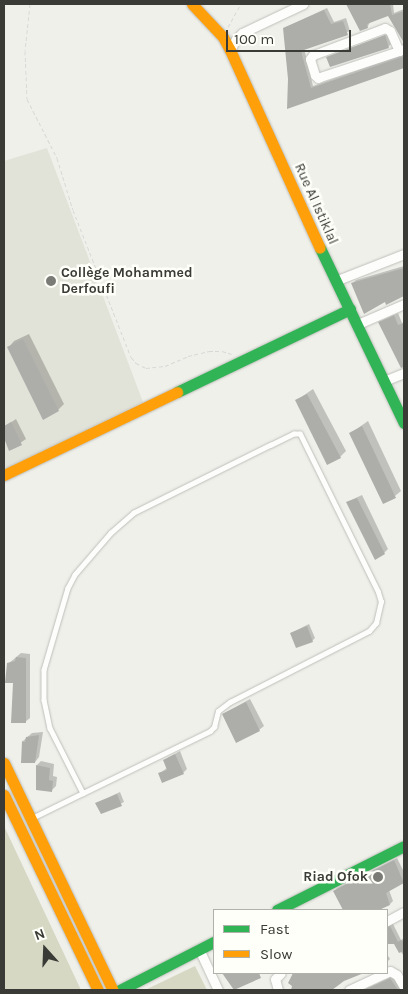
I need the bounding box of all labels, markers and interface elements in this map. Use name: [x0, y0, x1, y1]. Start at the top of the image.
scale bar: [228, 20, 353, 52]
text: 100 m: [234, 30, 274, 48]
street label: Rue Al Istiklal: [291, 161, 341, 247]
place label: Collège Mohammed Derfoufi: [61, 265, 193, 298]
marker: Collège Mohammed Derfoufi: [45, 275, 57, 287]
place label: Riad Ofok: [303, 869, 368, 885]
marker: Riad Ofok: [372, 871, 384, 883]
legend: [213, 909, 388, 974]
text: Fast: [260, 920, 289, 938]
north arrow: [20, 924, 70, 974]
text: N: [32, 925, 47, 944]
text: Slow: [260, 945, 292, 963]

